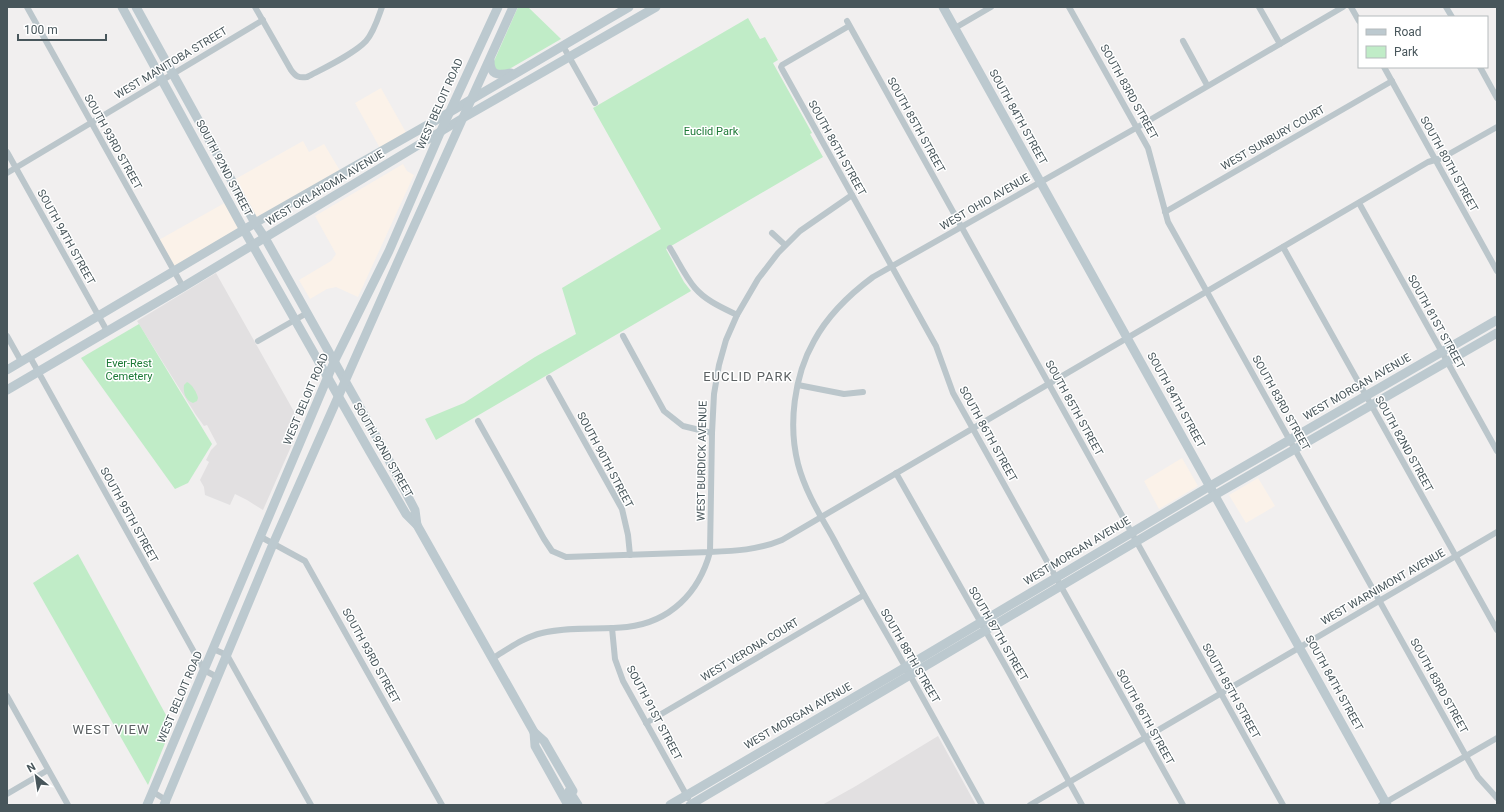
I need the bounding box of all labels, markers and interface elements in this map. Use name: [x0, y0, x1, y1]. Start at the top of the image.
scale bar: [18, 16, 106, 42]
legend: [1358, 16, 1488, 68]
text: 100 m: [24, 23, 58, 37]
street label: WEST MANITOBA STREET: [112, 24, 230, 102]
text: Road: [1394, 25, 1422, 39]
street label: SOUTH 83RD STREET: [1097, 42, 1161, 142]
text: Park: [1394, 45, 1419, 59]
street label: WEST BELOIT ROAD: [414, 56, 466, 152]
street label: SOUTH 84TH STREET: [986, 67, 1050, 167]
street label: SOUTH 85TH STREET: [884, 75, 948, 175]
street label: SOUTH 93RD STREET: [81, 92, 145, 192]
street label: SOUTH 86TH STREET: [805, 98, 869, 198]
street label: WEST SUNBURY COURT: [1219, 103, 1328, 173]
street label: SOUTH 80TH STREET: [1417, 114, 1481, 214]
street label: SOUTH 92ND STREET: [193, 117, 255, 219]
park label: Euclid Park: [684, 125, 739, 138]
street label: WEST OKLAHOMA AVENUE: [264, 148, 386, 228]
street label: WEST OHIO AVENUE: [938, 171, 1032, 233]
street label: SOUTH 94TH STREET: [34, 187, 98, 287]
street label: SOUTH 81ST STREET: [1405, 273, 1467, 372]
street label: SOUTH 84TH STREET: [1144, 350, 1208, 450]
street label: WEST BELOIT ROAD: [281, 351, 331, 447]
street label: WEST MORGAN AVENUE: [1301, 351, 1413, 423]
street label: SOUTH 83RD STREET: [1249, 353, 1313, 453]
park label: Ever-Rest Cemetery: [106, 357, 153, 383]
street label: SOUTH 85TH STREET: [1042, 358, 1106, 458]
district label: EUCLID PARK: [703, 369, 793, 384]
street label: SOUTH 86TH STREET: [956, 384, 1020, 484]
street label: SOUTH 82ND STREET: [1372, 394, 1436, 495]
street label: SOUTH 92ND STREET: [350, 400, 416, 500]
street label: WEST BURDICK AVENUE: [694, 401, 710, 521]
street label: SOUTH 90TH STREET: [574, 410, 636, 511]
street label: SOUTH 95TH STREET: [97, 465, 161, 565]
street label: WEST MORGAN AVENUE: [1021, 514, 1133, 588]
street label: WEST WARNIMONT AVENUE: [1319, 546, 1447, 628]
street label: SOUTH 87TH STREET: [966, 584, 1031, 684]
street label: SOUTH 93RD STREET: [339, 606, 403, 706]
street label: SOUTH 88TH STREET: [878, 606, 943, 706]
street label: WEST VERONA COURT: [699, 615, 802, 684]
street label: SOUTH 84TH STREET: [1302, 633, 1366, 733]
street label: SOUTH 83RD STREET: [1407, 636, 1471, 736]
street label: SOUTH 85TH STREET: [1199, 641, 1263, 741]
street label: WEST BELOIT ROAD: [155, 649, 205, 745]
street label: SOUTH 91ST STREET: [624, 663, 685, 763]
street label: SOUTH 86TH STREET: [1113, 667, 1177, 767]
street label: WEST MORGAN AVENUE: [742, 680, 854, 752]
district label: WEST VIEW: [72, 722, 150, 737]
north arrow: [16, 756, 56, 796]
text: N: [25, 760, 38, 775]

